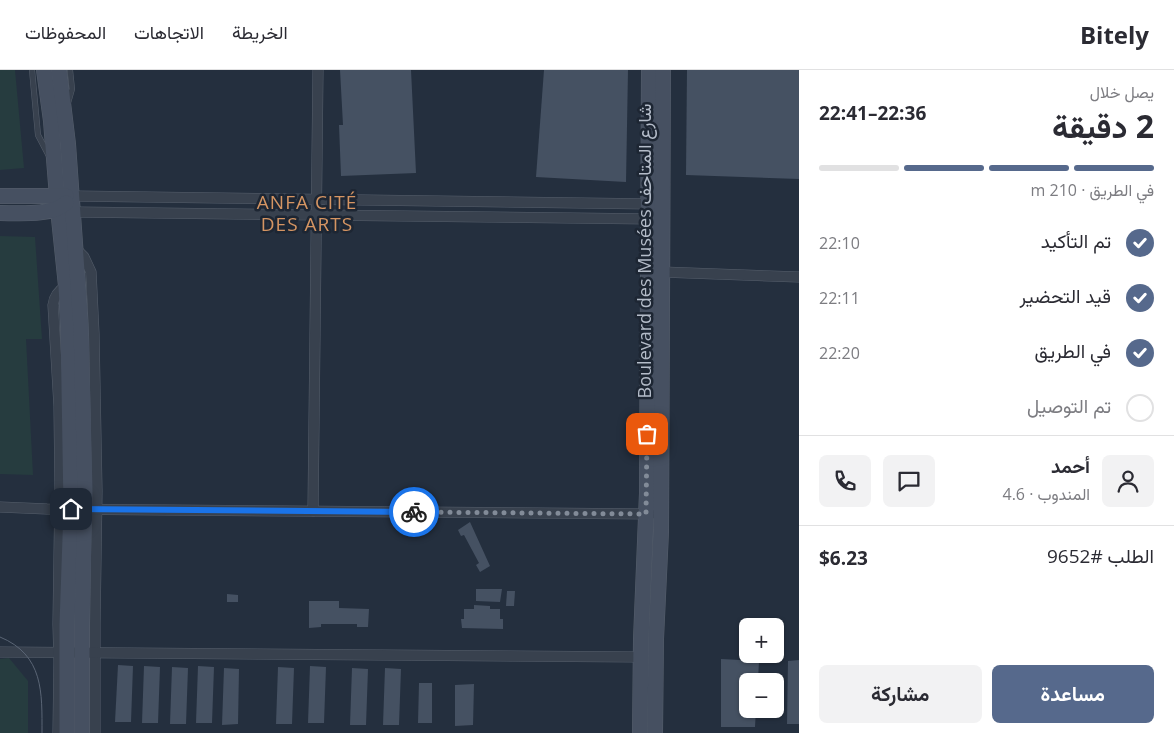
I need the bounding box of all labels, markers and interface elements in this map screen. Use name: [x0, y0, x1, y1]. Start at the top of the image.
text: Bitely: [1080, 18, 1149, 51]
text: المحفوظات: [25, 20, 106, 44]
text: الاتجاهات: [134, 20, 204, 44]
text: الخريطة: [232, 20, 288, 44]
text: يصل خلال: [1090, 81, 1154, 103]
text: 22:36–22:41: [819, 100, 926, 126]
street label: Boulevard des Musées شارع المتاحف: [632, 104, 657, 398]
text: 2 دقيقة: [1052, 104, 1154, 147]
text: في الطريق · 210 m: [1031, 179, 1154, 201]
district label: ANFA CITÉ DES ARTS: [257, 189, 357, 237]
text: تم التأكيد: [1041, 228, 1111, 254]
icon: check: [1126, 229, 1154, 257]
text: 22:10: [819, 232, 860, 254]
text: قيد التحضير: [1020, 283, 1111, 309]
icon: check: [1126, 284, 1154, 312]
text: 22:11: [819, 287, 860, 309]
text: في الطريق: [1034, 338, 1111, 364]
icon: check: [1126, 339, 1154, 367]
text: 22:20: [819, 342, 860, 364]
text: تم التوصيل: [1027, 393, 1111, 419]
pin: [626, 413, 668, 455]
icon: bag: [633, 420, 661, 448]
text: أحمد: [1051, 453, 1090, 479]
button: phone: [819, 455, 871, 507]
button: chat: [883, 455, 935, 507]
button: person: [1102, 455, 1154, 507]
text: المندوب · 4.6: [1002, 483, 1090, 505]
courier: [389, 487, 439, 537]
pin: [50, 488, 92, 530]
icon: home: [57, 495, 85, 523]
icon: bike: [400, 498, 428, 526]
text: الطلب #9652: [1047, 543, 1154, 569]
text: $6.23: [819, 545, 868, 571]
map controls: [739, 618, 784, 718]
button: +: [739, 618, 784, 663]
button: مشاركة: [819, 665, 982, 723]
button: مساعدة: [992, 665, 1154, 723]
button: −: [739, 673, 784, 718]

